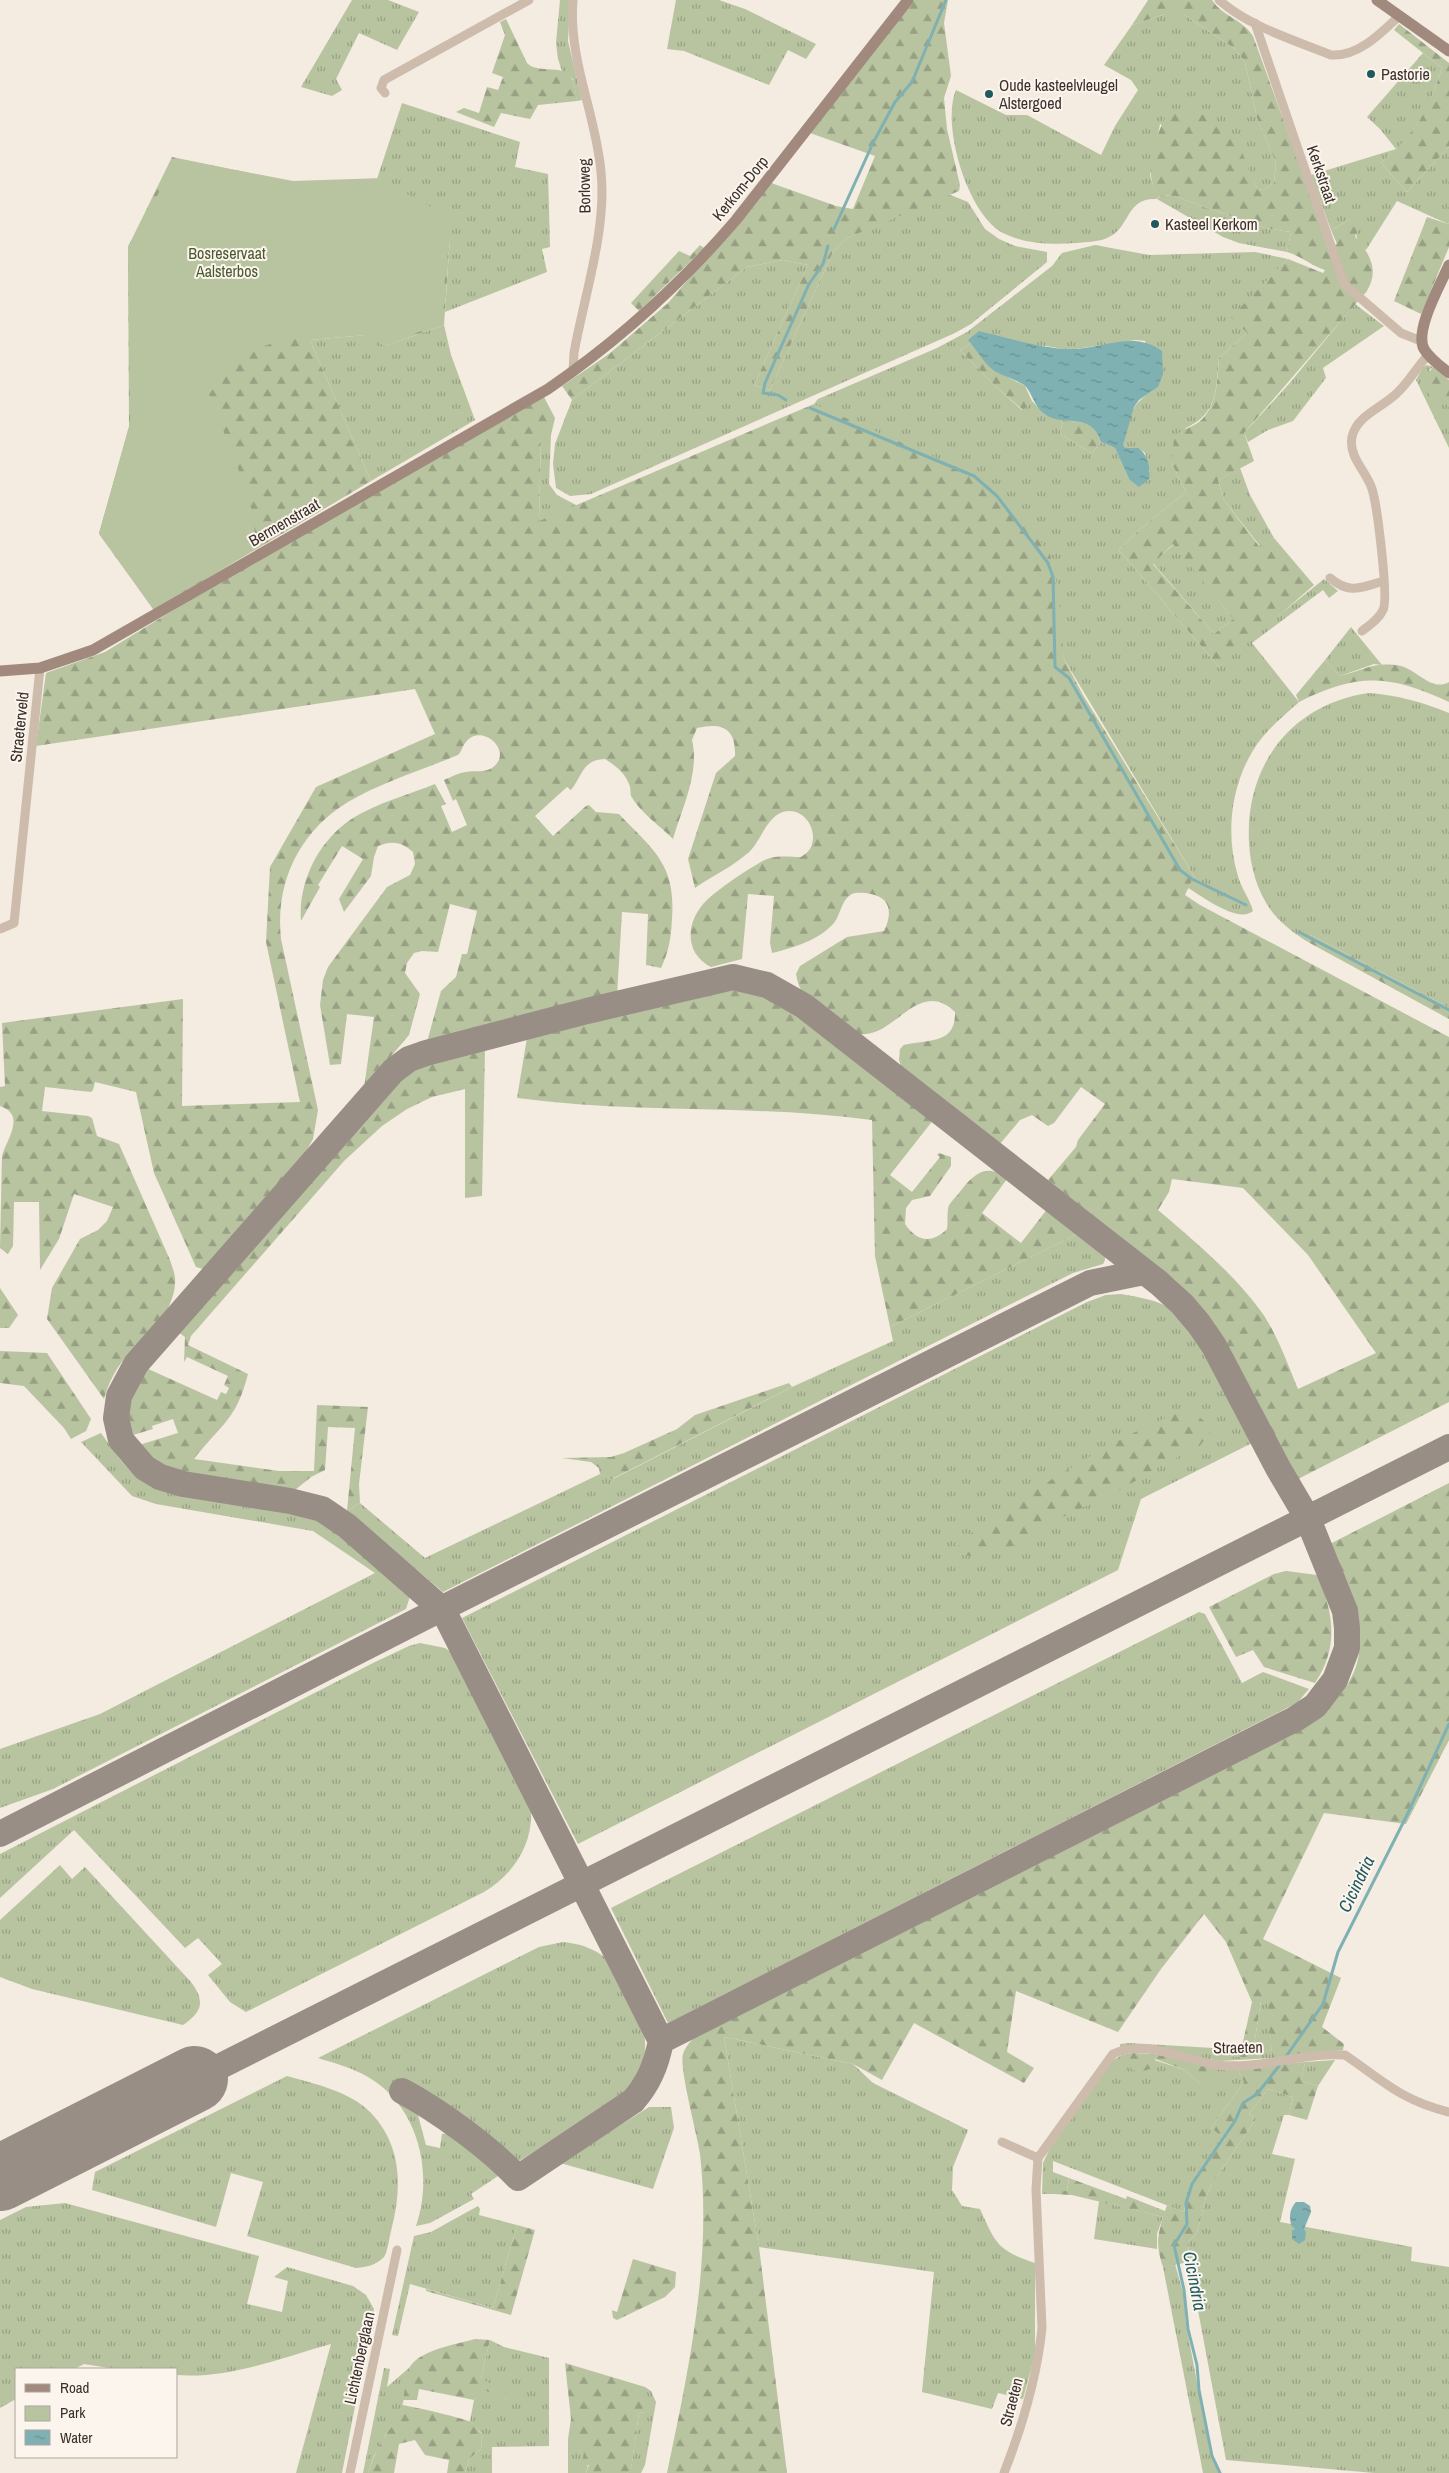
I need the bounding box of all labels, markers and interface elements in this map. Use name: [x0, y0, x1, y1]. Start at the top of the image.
place label: Pastorie: [1381, 63, 1430, 85]
marker: Pastorie: [1365, 68, 1377, 80]
place label: Oude kasteelvleugel Alstergoed: [998, 74, 1118, 114]
marker: Oude kasteelvleugel Alstergoed: [983, 88, 995, 100]
street label: Kerkstraat: [1302, 142, 1342, 206]
street label: Kerkom-Dorp: [707, 151, 773, 225]
street label: Borloweg: [573, 158, 595, 214]
place label: Kasteel Kerkom: [1165, 213, 1258, 235]
marker: Kasteel Kerkom: [1149, 218, 1161, 230]
park label: Bosreservaat Aalsterbos: [188, 242, 266, 282]
street label: Bermenstraat: [244, 493, 324, 551]
street label: Straeterveld: [4, 691, 34, 763]
water label: Cicindria: [1332, 1852, 1380, 1916]
street label: Straeten: [1213, 2036, 1263, 2058]
water label: Cicindria: [1177, 2249, 1213, 2313]
street label: Lichtenberglaan: [338, 2310, 380, 2406]
legend: [15, 2368, 178, 2458]
street label: Straeten: [994, 2375, 1028, 2429]
text: Road: [60, 2377, 89, 2398]
text: Park: [60, 2402, 86, 2423]
text: Water: [60, 2427, 92, 2448]

